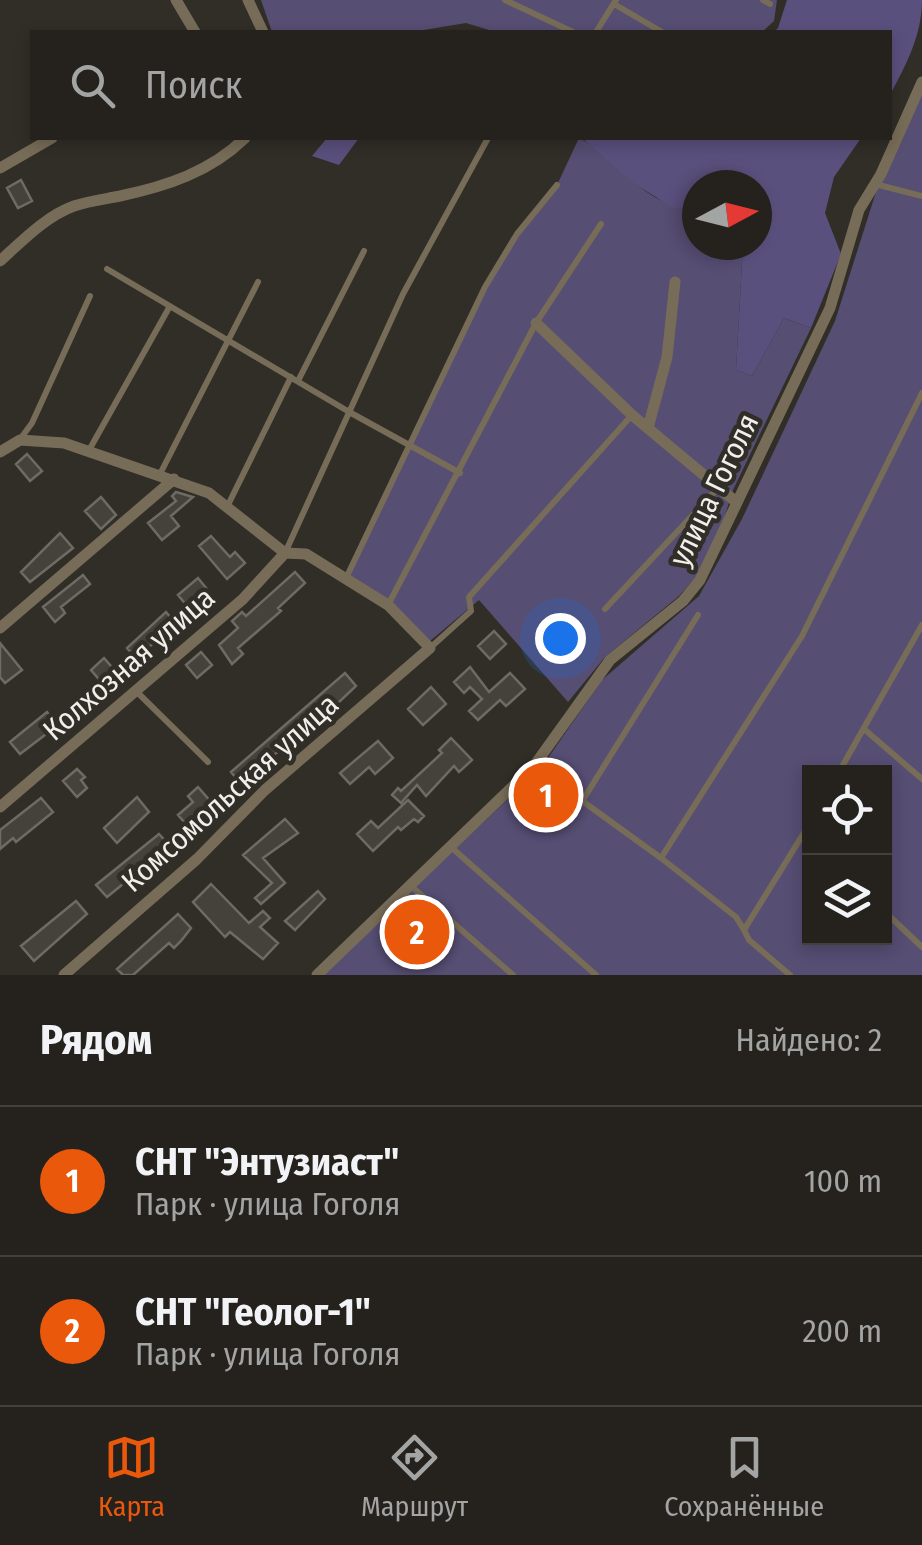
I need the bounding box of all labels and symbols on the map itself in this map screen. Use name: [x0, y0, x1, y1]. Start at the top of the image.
north arrow: [682, 170, 772, 260]
street label: улица Гоголя: [662, 408, 766, 572]
street label: Колхозная улица: [36, 580, 222, 748]
your location: [535, 613, 586, 664]
street label: Комсомольская улица: [114, 686, 346, 900]
pin: 1: [514, 758, 578, 832]
pin: 2: [384, 894, 450, 970]

